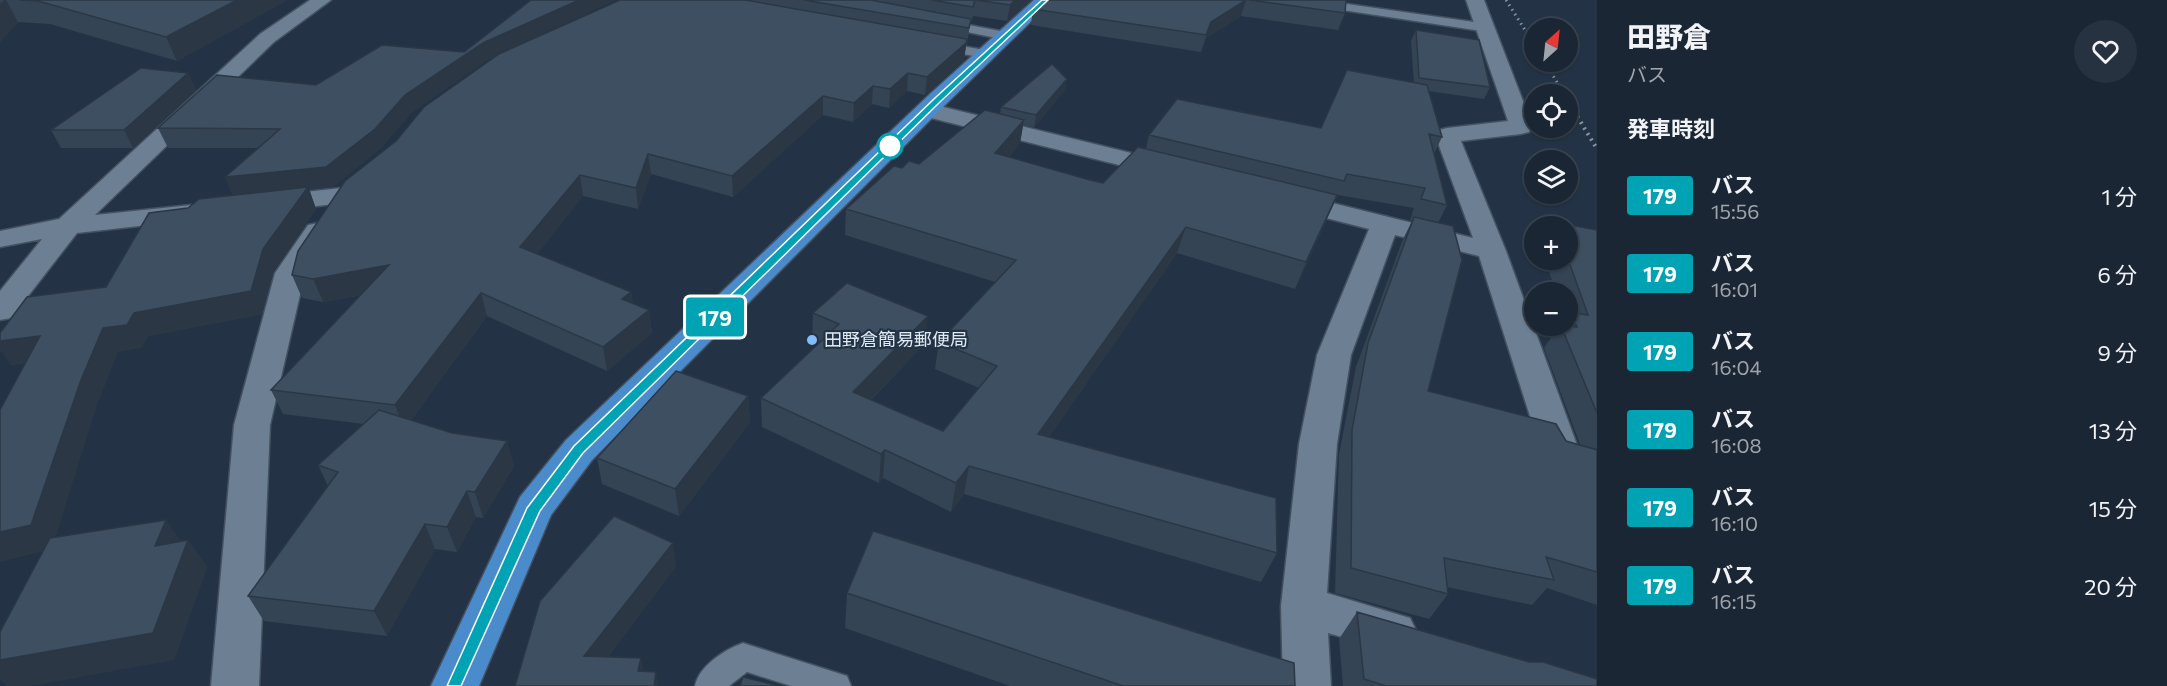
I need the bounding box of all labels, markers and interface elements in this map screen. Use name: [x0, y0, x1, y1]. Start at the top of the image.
north arrow: [1524, 18, 1578, 72]
map controls: [1524, 18, 1578, 336]
text: 田野倉: [1627, 19, 1711, 53]
button: heart: [2074, 20, 2137, 83]
text: バス: [1627, 62, 1667, 86]
button: locate: [1524, 84, 1578, 138]
text: 発車時刻: [1627, 115, 1715, 142]
unlabelled marker: [877, 133, 903, 159]
button: layers: [1524, 150, 1578, 204]
text: バス: [1711, 171, 1755, 198]
text: 179: [1643, 183, 1677, 208]
text: 1 分: [2101, 183, 2137, 210]
text: 15:56: [1711, 199, 1759, 223]
button: +: [1524, 216, 1578, 270]
text: バス: [1711, 249, 1755, 276]
text: 179: [1643, 261, 1677, 286]
text: 6 分: [2097, 261, 2137, 288]
text: 16:01: [1711, 277, 1758, 301]
button: −: [1524, 282, 1578, 336]
line badge: 179: [680, 298, 750, 336]
text: 179: [698, 305, 732, 330]
text: バス: [1711, 327, 1755, 354]
place label: 田野倉簡易郵便局: [824, 328, 968, 350]
marker: 田野倉簡易郵便局: [805, 333, 819, 347]
text: 179: [1643, 339, 1677, 364]
text: 9 分: [2097, 339, 2137, 366]
text: 16:04: [1711, 355, 1761, 379]
text: バス: [1711, 405, 1755, 432]
text: 179: [1643, 417, 1677, 442]
text: 13 分: [2089, 417, 2137, 444]
text: 16:08: [1711, 433, 1762, 457]
text: バス: [1711, 483, 1755, 510]
text: 179: [1643, 495, 1677, 520]
text: 15 分: [2089, 495, 2137, 522]
text: 16:10: [1711, 511, 1758, 535]
text: バス: [1711, 561, 1755, 588]
text: 179: [1643, 573, 1677, 598]
text: 20 分: [2084, 573, 2137, 600]
text: 16:15: [1711, 589, 1756, 613]

